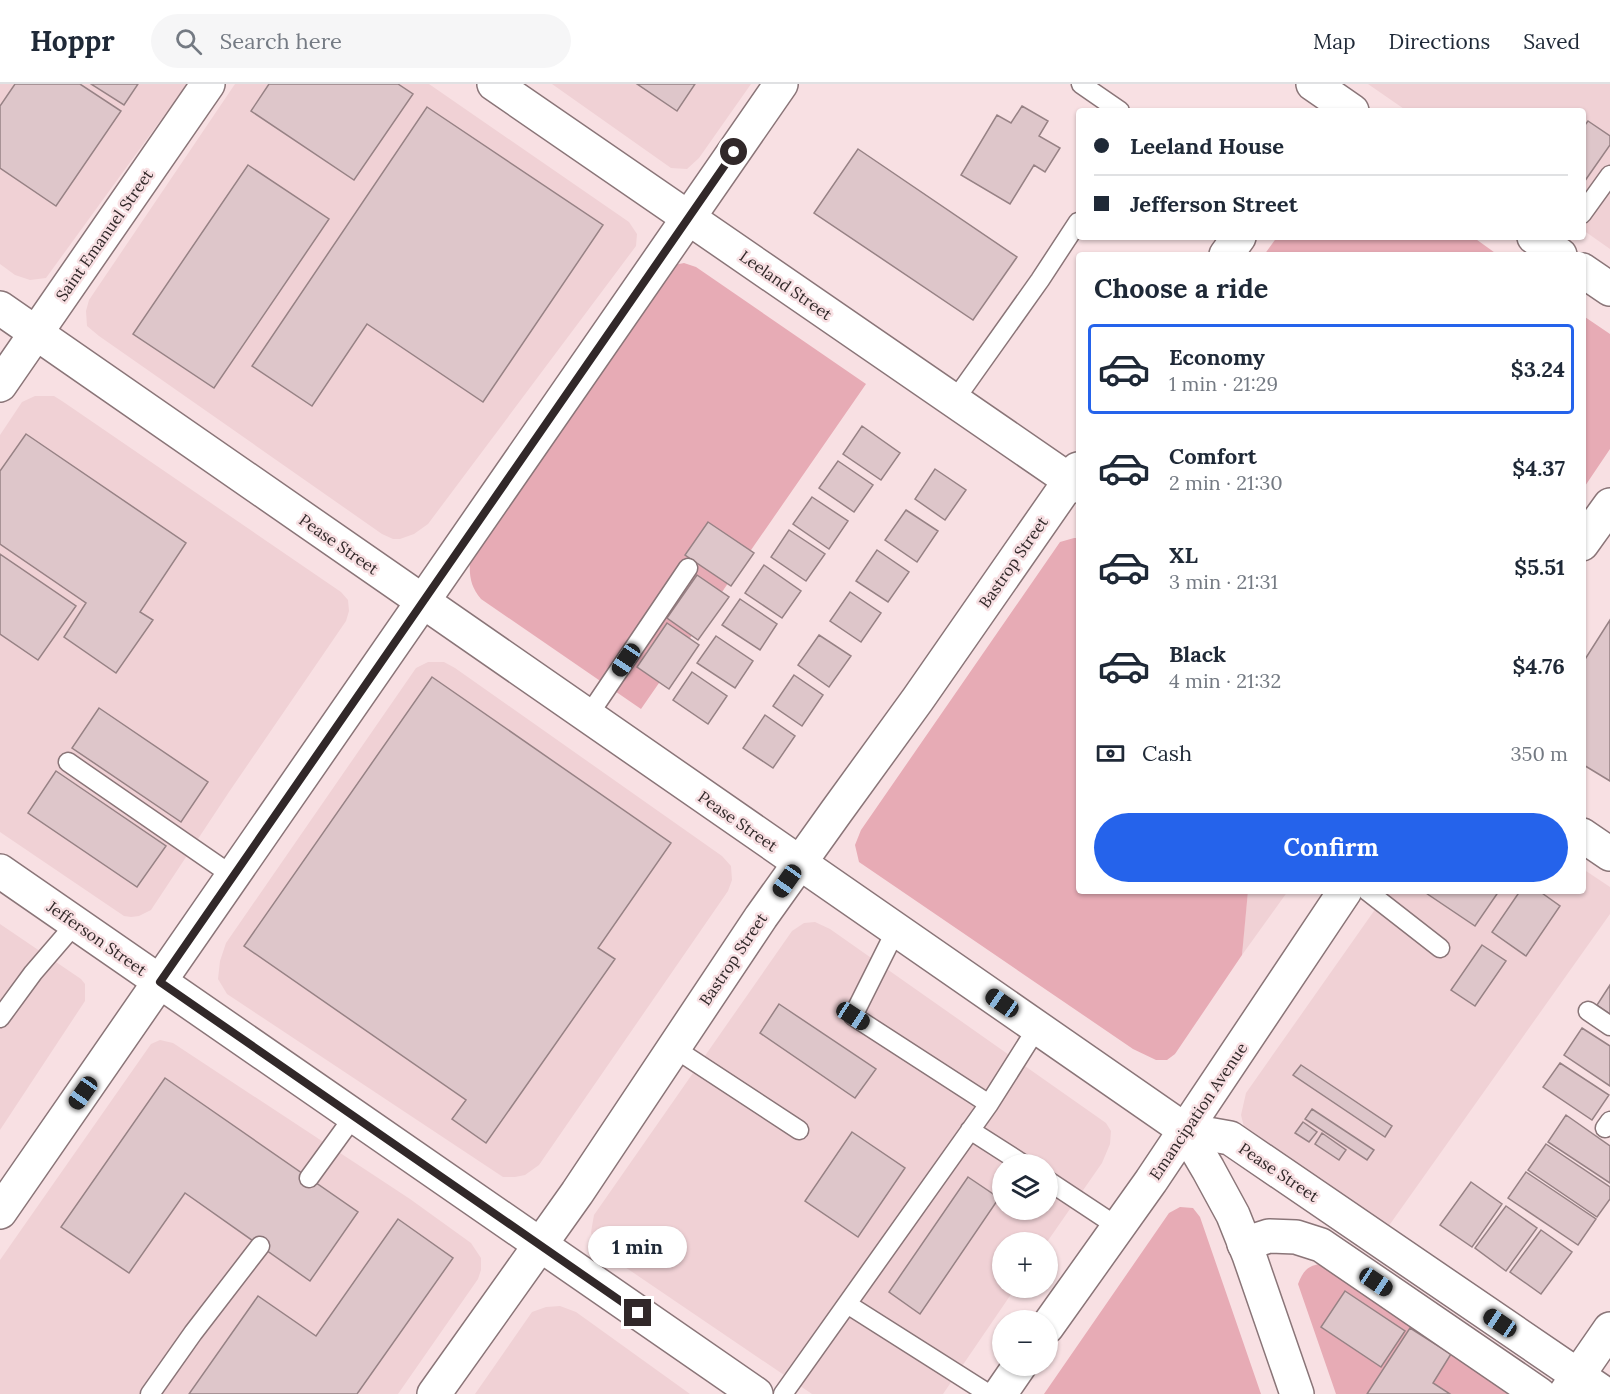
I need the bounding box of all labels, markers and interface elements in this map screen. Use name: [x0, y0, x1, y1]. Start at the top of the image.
search box: [151, 14, 571, 68]
text: Hoppr: [30, 23, 115, 59]
icon: search: [172, 25, 205, 58]
text: Search here: [220, 27, 342, 55]
text: Map: [1313, 28, 1356, 55]
text: Directions: [1389, 28, 1490, 55]
text: Saved: [1523, 28, 1580, 55]
text: Leeland House: [1130, 132, 1284, 160]
route start: [720, 138, 747, 165]
street label: Saint Emanuel Street: [51, 165, 157, 305]
text: Jefferson Street: [1130, 190, 1298, 218]
street label: Leeland Street: [736, 246, 837, 325]
text: Choose a ride: [1094, 271, 1268, 305]
icon: car: [1097, 342, 1151, 396]
text: Economy: [1169, 343, 1265, 371]
text: $3.24: [1511, 355, 1565, 383]
text: 1 min · 21:29: [1169, 371, 1278, 396]
icon: car: [1097, 441, 1151, 495]
text: Comfort: [1169, 442, 1257, 470]
text: $4.37: [1512, 454, 1565, 482]
text: 2 min · 21:30: [1169, 470, 1283, 495]
street label: Pease Street: [296, 509, 383, 579]
street label: Bastrop Street: [974, 512, 1052, 612]
icon: car: [1097, 540, 1151, 594]
text: XL: [1169, 541, 1198, 569]
text: $5.51: [1514, 553, 1565, 581]
text: 3 min · 21:31: [1169, 569, 1278, 594]
icon: car: [1097, 639, 1151, 693]
car: [608, 640, 644, 680]
text: Black: [1169, 640, 1226, 668]
text: $4.76: [1513, 652, 1565, 680]
text: 4 min · 21:32: [1169, 668, 1281, 693]
icon: cash: [1094, 737, 1127, 770]
text: Cash: [1142, 739, 1192, 767]
text: 350 m: [1510, 741, 1568, 766]
street label: Pease Street: [695, 786, 782, 856]
button: Confirm: [1094, 813, 1568, 882]
car: [769, 861, 805, 901]
street label: Jefferson Street: [43, 896, 151, 980]
street label: Bastrop Street: [695, 908, 772, 1009]
car: [982, 985, 1022, 1021]
car: [833, 999, 873, 1033]
street label: Emancipation Avenue: [1145, 1038, 1252, 1183]
car: [65, 1073, 101, 1113]
street label: Pease Street: [1235, 1138, 1323, 1206]
map controls: [992, 1154, 1058, 1376]
button: layers: [992, 1154, 1058, 1220]
callout: 1 min: [588, 1226, 688, 1268]
button: +: [992, 1232, 1058, 1298]
text: 1 min: [612, 1234, 663, 1259]
car: [1356, 1264, 1396, 1300]
route end: [624, 1299, 651, 1326]
car: [1480, 1305, 1520, 1341]
button: −: [992, 1310, 1058, 1376]

